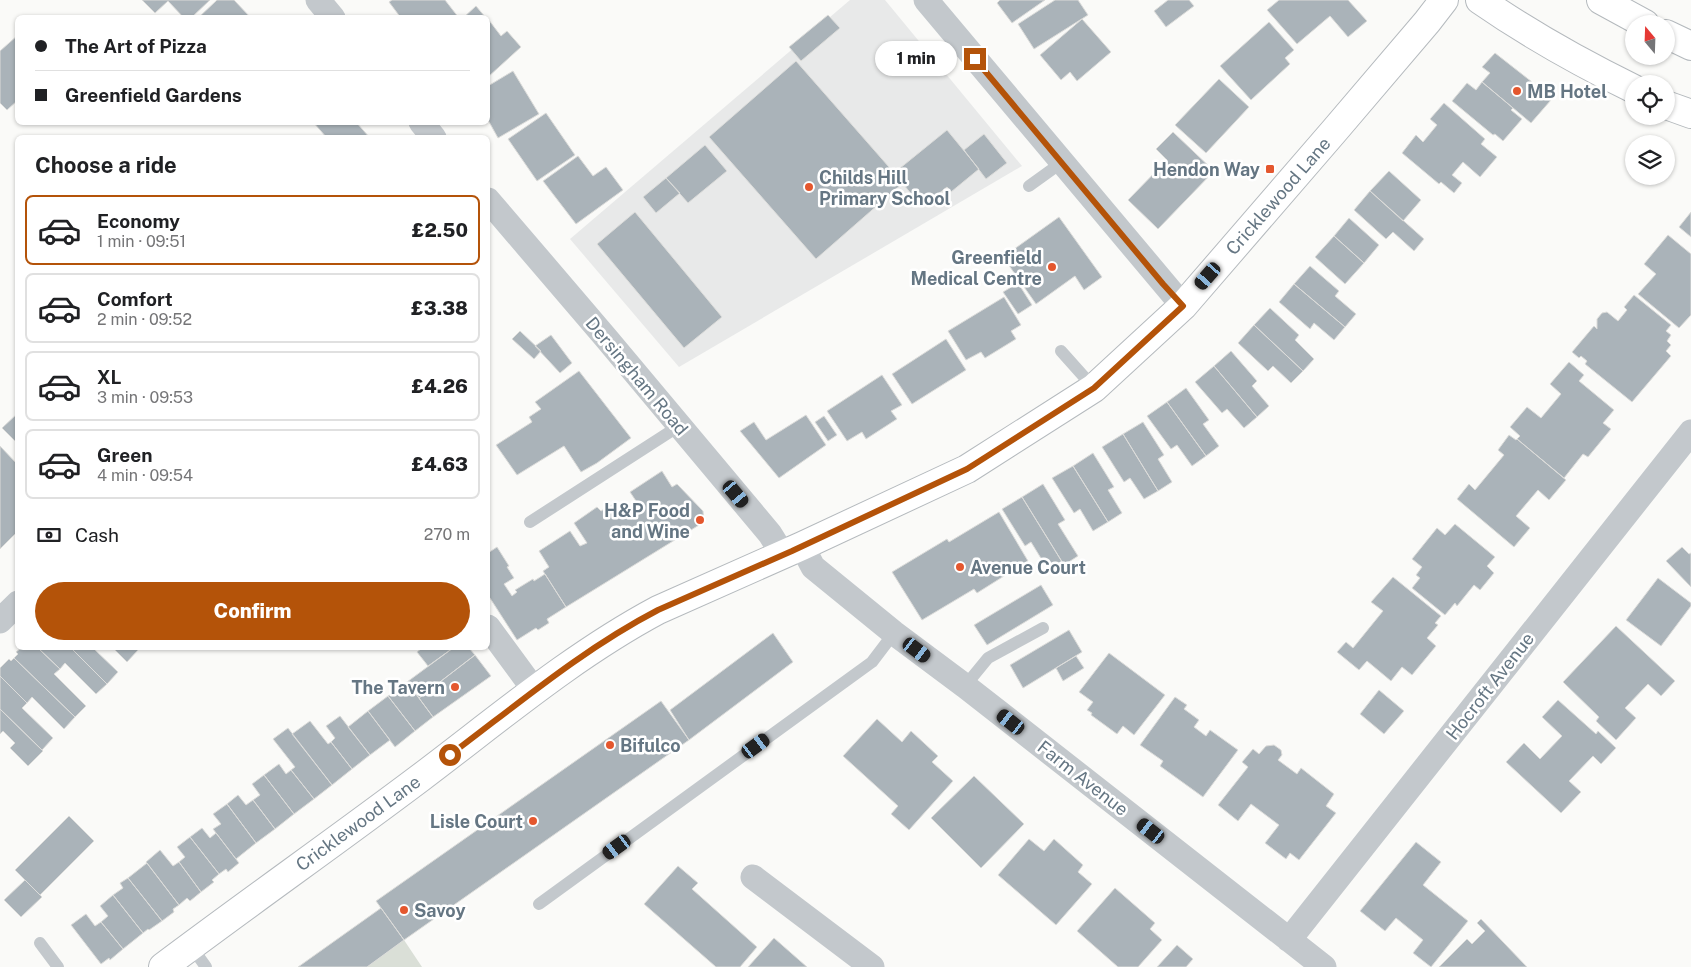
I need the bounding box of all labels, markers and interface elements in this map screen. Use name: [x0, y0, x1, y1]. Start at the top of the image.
north arrow: [1625, 15, 1675, 65]
map controls: [1625, 15, 1675, 185]
text: The Art of Pizza: [65, 35, 207, 57]
callout: 1 min: [875, 42, 958, 76]
route end: [964, 48, 986, 70]
text: 1 min: [896, 49, 936, 68]
button: locate: [1625, 75, 1675, 125]
place label: MB Hotel: [1527, 81, 1607, 102]
text: Greenfield Gardens: [65, 84, 242, 106]
marker: MB Hotel: [1511, 85, 1523, 97]
street label: Cricklewood Lane: [1221, 133, 1335, 259]
button: layers: [1625, 135, 1675, 185]
text: Choose a ride: [35, 152, 177, 178]
place label: Hendon Way: [1153, 159, 1260, 180]
marker: Hendon Way: [1264, 163, 1276, 175]
place label: Childs Hill Primary School: [819, 167, 951, 209]
marker: Childs Hill Primary School: [803, 181, 815, 193]
icon: car: [37, 208, 82, 253]
text: Economy: [97, 210, 180, 232]
text: £2.50: [412, 219, 468, 241]
text: 1 min · 09:51: [97, 232, 186, 251]
place label: Greenfield Medical Centre: [911, 247, 1042, 289]
car: [1192, 260, 1223, 292]
marker: Greenfield Medical Centre: [1046, 261, 1058, 273]
icon: car: [37, 286, 82, 331]
text: Comfort: [97, 288, 173, 310]
text: £3.38: [411, 297, 468, 319]
text: 2 min · 09:52: [97, 310, 192, 329]
street label: Dersingham Road: [581, 313, 693, 439]
icon: car: [37, 364, 82, 409]
text: XL: [97, 366, 122, 388]
text: £4.26: [412, 375, 468, 397]
text: 3 min · 09:53: [97, 388, 193, 407]
icon: car: [37, 442, 82, 487]
text: Green: [97, 444, 152, 466]
text: £4.63: [411, 453, 468, 475]
text: 4 min · 09:54: [97, 466, 193, 485]
car: [720, 478, 751, 510]
place label: H&P Food and Wine: [604, 500, 690, 542]
marker: H&P Food and Wine: [694, 514, 706, 526]
icon: cash: [35, 521, 63, 549]
text: Cash: [75, 524, 119, 546]
text: 270 m: [424, 525, 470, 544]
place label: Avenue Court: [970, 557, 1086, 578]
marker: Avenue Court: [954, 561, 966, 573]
button: Confirm: [35, 582, 470, 640]
street label: Hocroft Avenue: [1442, 628, 1538, 744]
car: [900, 635, 933, 665]
place label: The Tavern: [351, 677, 445, 698]
marker: The Tavern: [449, 681, 461, 693]
car: [994, 707, 1027, 737]
car: [739, 731, 772, 761]
place label: Bifulco: [620, 735, 681, 756]
street label: Farm Avenue: [1033, 736, 1133, 820]
marker: Bifulco: [604, 739, 616, 751]
route start: [439, 744, 461, 766]
street label: Cricklewood Lane: [292, 771, 424, 875]
place label: Lisle Court: [430, 811, 523, 832]
marker: Lisle Court: [527, 815, 539, 827]
car: [1134, 816, 1167, 846]
car: [600, 832, 633, 862]
place label: Savoy: [414, 900, 466, 921]
marker: Savoy: [398, 904, 410, 916]

